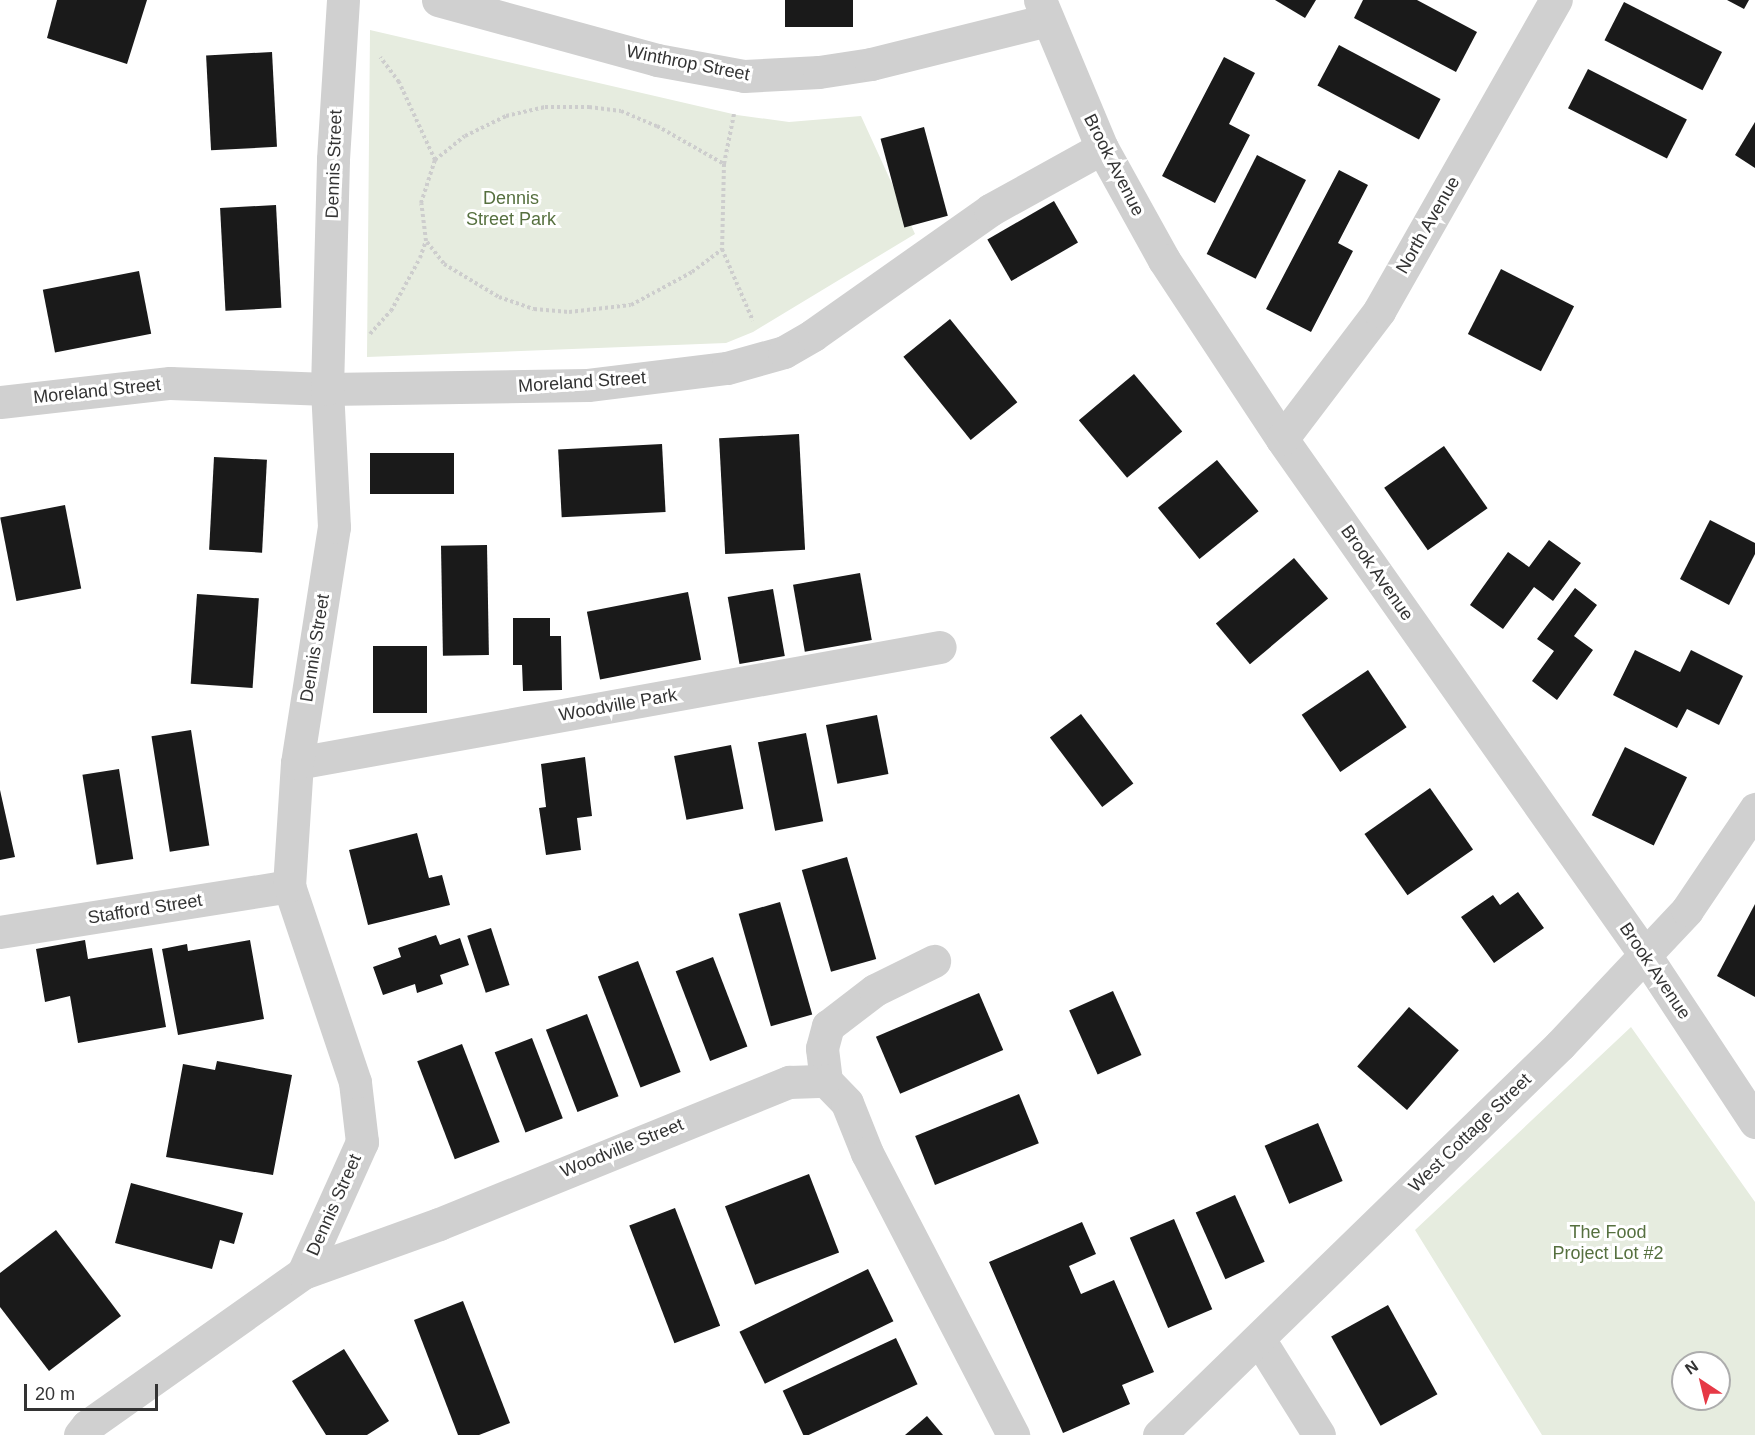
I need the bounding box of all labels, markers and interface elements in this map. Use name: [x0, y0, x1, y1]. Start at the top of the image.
street label: Winthrop Street: [625, 40, 751, 86]
street label: Dennis Street: [321, 109, 347, 219]
street label: Brook Avenue: [1079, 110, 1149, 220]
street label: North Avenue: [1391, 172, 1465, 278]
park label: Dennis Street Park: [466, 188, 556, 230]
street label: Moreland Street: [517, 367, 647, 397]
street label: Moreland Street: [32, 374, 162, 408]
street label: Brook Avenue: [1336, 521, 1418, 625]
street label: Dennis Street: [296, 592, 334, 704]
street label: Woodville Park: [557, 684, 679, 726]
street label: Stafford Street: [86, 889, 204, 929]
street label: Brook Avenue: [1615, 918, 1695, 1024]
street label: West Cottage Street: [1404, 1069, 1536, 1197]
street label: Woodville Street: [557, 1114, 687, 1182]
street label: Dennis Street: [302, 1151, 366, 1259]
park label: The Food Project Lot #2: [1552, 1222, 1664, 1264]
north arrow: [1671, 1351, 1731, 1411]
text: N: [1682, 1357, 1701, 1378]
scale bar: [27, 1372, 160, 1410]
text: 20 m: [35, 1384, 75, 1404]

